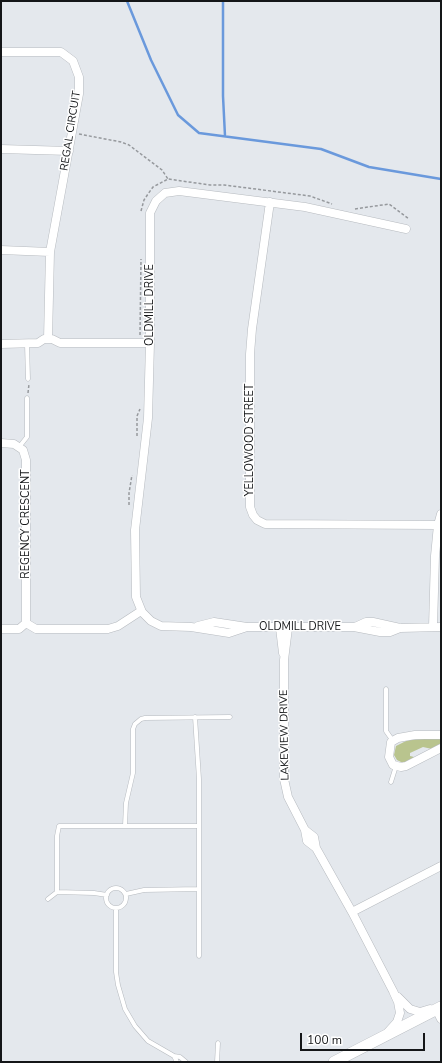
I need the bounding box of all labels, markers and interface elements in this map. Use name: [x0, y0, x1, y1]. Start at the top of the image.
street label: REGAL CIRCUIT: [58, 90, 84, 172]
street label: OLDMILL DRIVE: [143, 264, 157, 346]
street label: YELLOWOOD STREET: [243, 384, 257, 496]
street label: REGENCY CRESCENT: [19, 469, 33, 579]
street label: OLDMILL DRIVE: [259, 620, 341, 634]
street label: LAKEVIEW DRIVE: [278, 689, 292, 781]
scale bar: [302, 1025, 427, 1051]
text: 100 m: [307, 1032, 342, 1048]

